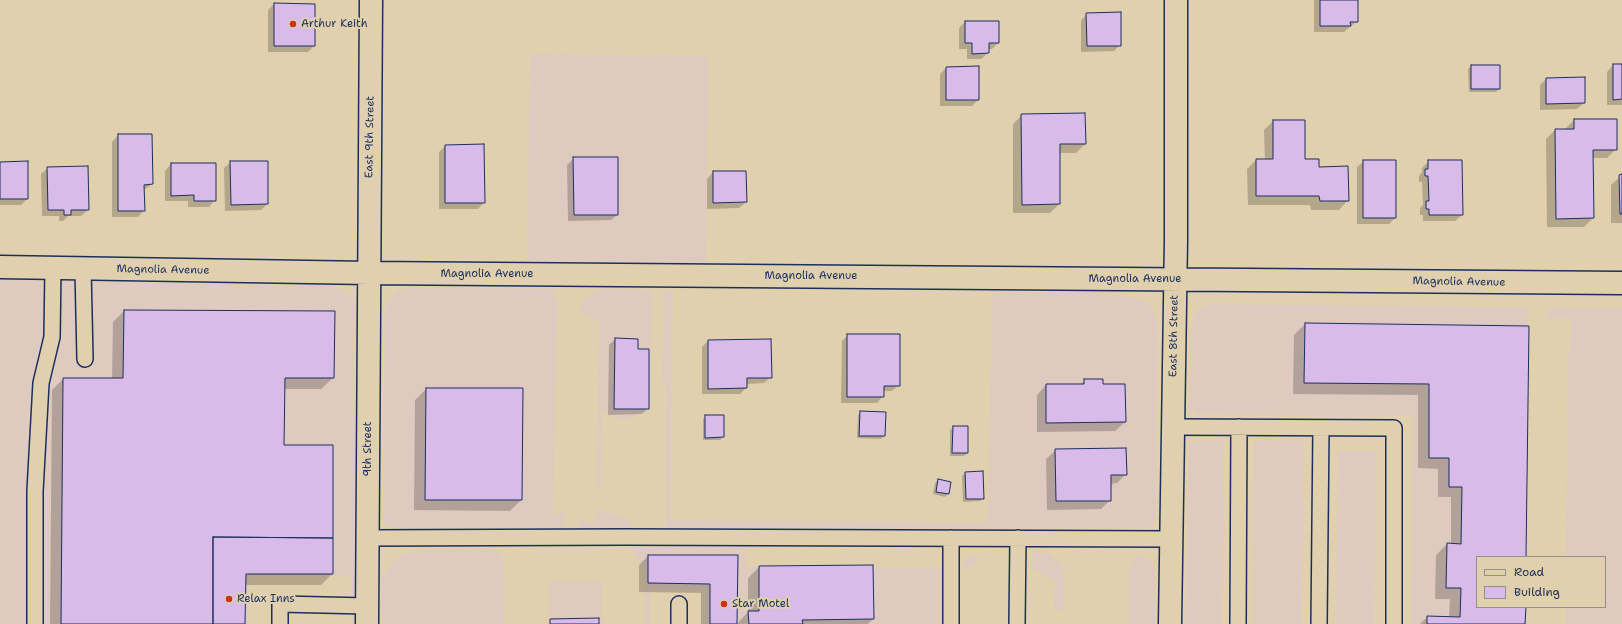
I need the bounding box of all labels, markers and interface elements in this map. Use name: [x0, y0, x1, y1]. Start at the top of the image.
place label: Arthur Keith: [301, 17, 368, 31]
marker: Arthur Keith: [288, 19, 298, 29]
street label: East 9th Street: [363, 96, 377, 178]
street label: Magnolia Avenue: [116, 263, 210, 277]
street label: Magnolia Avenue: [441, 267, 533, 281]
street label: Magnolia Avenue: [765, 269, 857, 283]
street label: Magnolia Avenue: [1089, 272, 1181, 286]
street label: Magnolia Avenue: [1412, 275, 1506, 289]
street label: East 8th Street: [1167, 295, 1181, 377]
street label: 9th Street: [361, 421, 375, 477]
legend: [1476, 556, 1606, 608]
text: Road: [1514, 564, 1544, 580]
text: Building: [1514, 584, 1560, 600]
place label: Relax Inns: [237, 592, 295, 606]
marker: Relax Inns: [224, 594, 234, 604]
place label: Star Motel: [732, 597, 789, 611]
marker: Star Motel: [719, 599, 729, 609]

